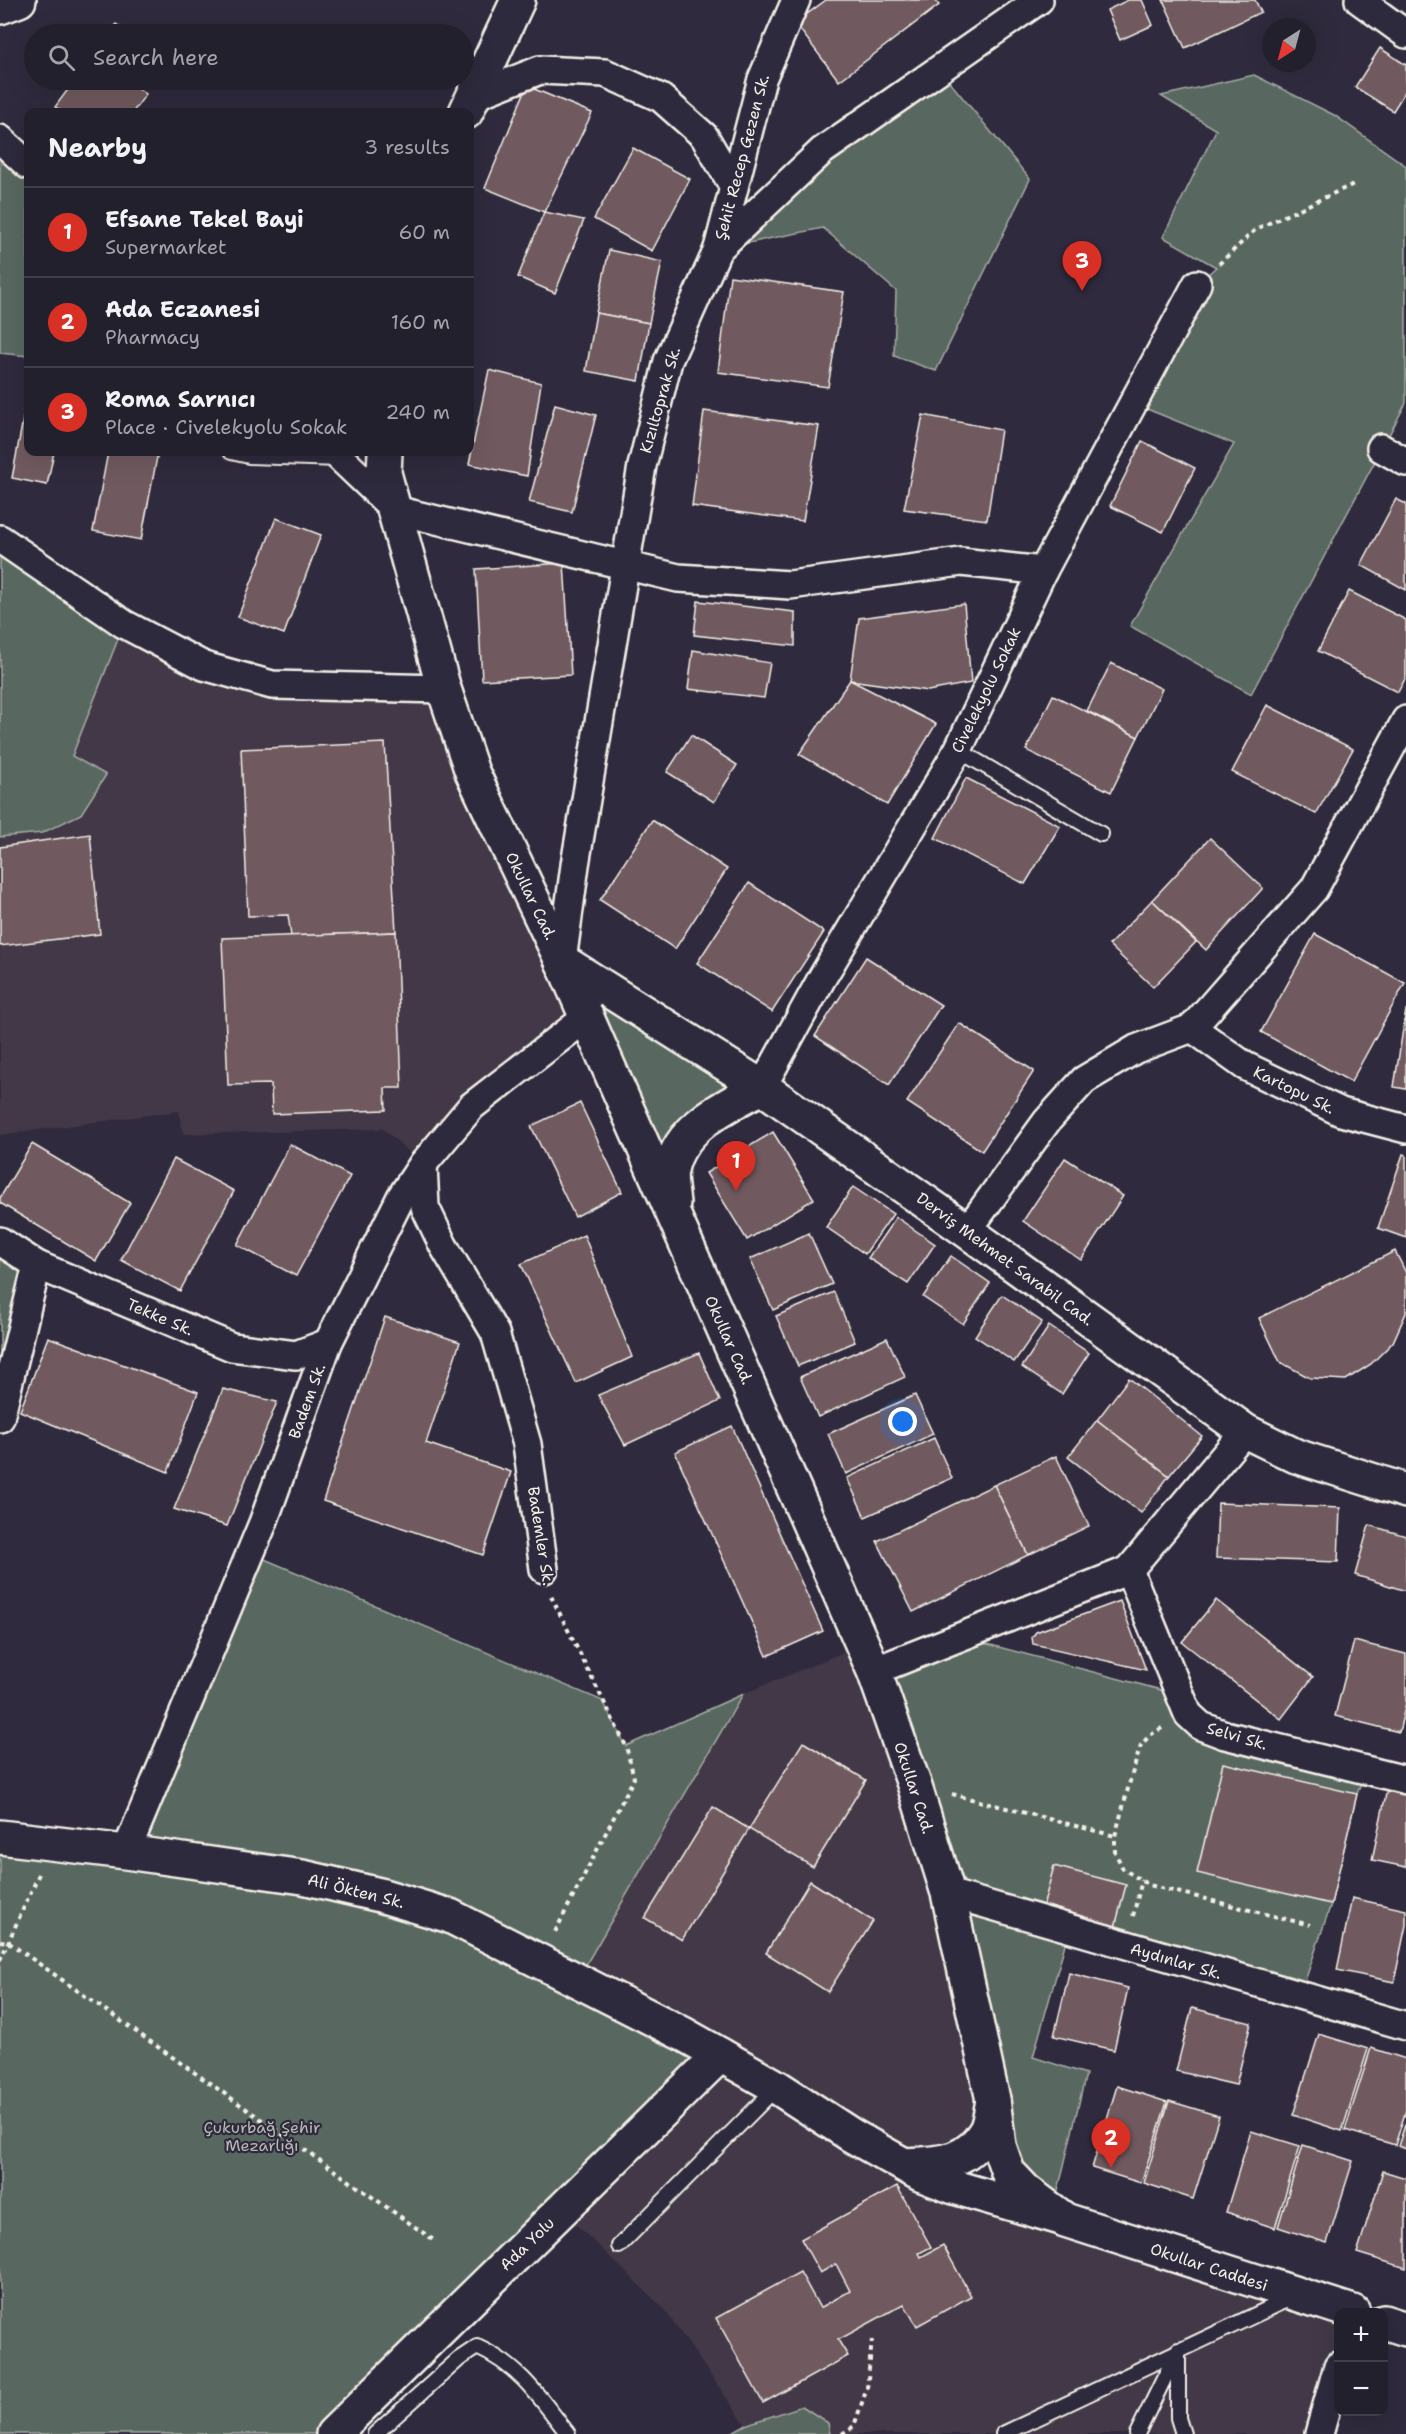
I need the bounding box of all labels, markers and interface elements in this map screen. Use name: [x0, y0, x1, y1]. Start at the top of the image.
north arrow: [1262, 18, 1316, 72]
search box: [24, 24, 474, 90]
icon: search: [45, 41, 78, 74]
text: Search here: [93, 43, 219, 72]
street label: Şehit Recep Gezen Sk.: [710, 72, 774, 242]
text: Nearby: [48, 130, 147, 165]
text: 3 results: [364, 134, 450, 160]
text: Efsane Tekel Bayi: [105, 205, 304, 234]
text: 1: [63, 219, 72, 245]
text: 60 m: [398, 219, 450, 245]
text: Supermarket: [105, 234, 227, 260]
pin: 3: [1062, 242, 1102, 291]
text: Ada Eczanesi: [105, 295, 260, 324]
text: 2: [61, 309, 75, 335]
text: 160 m: [391, 309, 450, 335]
text: Pharmacy: [105, 324, 200, 350]
street label: Kızıltoprak Sk.: [635, 344, 685, 456]
text: Roma Sarnıcı: [105, 385, 256, 414]
text: 3: [61, 399, 75, 425]
text: 240 m: [385, 399, 450, 425]
text: Place · Civelekyolu Sokak: [105, 414, 347, 440]
street label: Civelekyolu Sokak: [946, 623, 1026, 757]
street label: Okullar Cad.: [501, 849, 561, 943]
street label: Kartopu Sk.: [1250, 1061, 1338, 1119]
pin: 1: [716, 1142, 756, 1191]
street label: Derviş Mehmet Sarabil Cad.: [912, 1188, 1098, 1330]
street label: Okullar Cad.: [700, 1292, 758, 1388]
street label: Tekke Sk.: [123, 1294, 197, 1340]
street label: Badem Sk.: [284, 1360, 330, 1442]
your location: [888, 1407, 917, 1436]
street label: Bademler Sk.: [523, 1485, 559, 1587]
street label: Selvi Sk.: [1204, 1717, 1270, 1755]
street label: Okullar Cad.: [889, 1739, 939, 1837]
street label: Ali Ökten Sk.: [305, 1869, 407, 1913]
street label: Aydınlar Sk.: [1128, 1938, 1224, 1984]
park label: Çukurbağ Şehir Mezarlığı: [204, 2117, 320, 2156]
pin: 2: [1092, 2118, 1130, 2168]
street label: Ada Yolu: [495, 2213, 559, 2275]
street label: Okullar Caddesi: [1148, 2238, 1270, 2296]
map controls: [1334, 2308, 1388, 2416]
button: +: [1334, 2308, 1388, 2362]
button: −: [1334, 2362, 1388, 2416]

